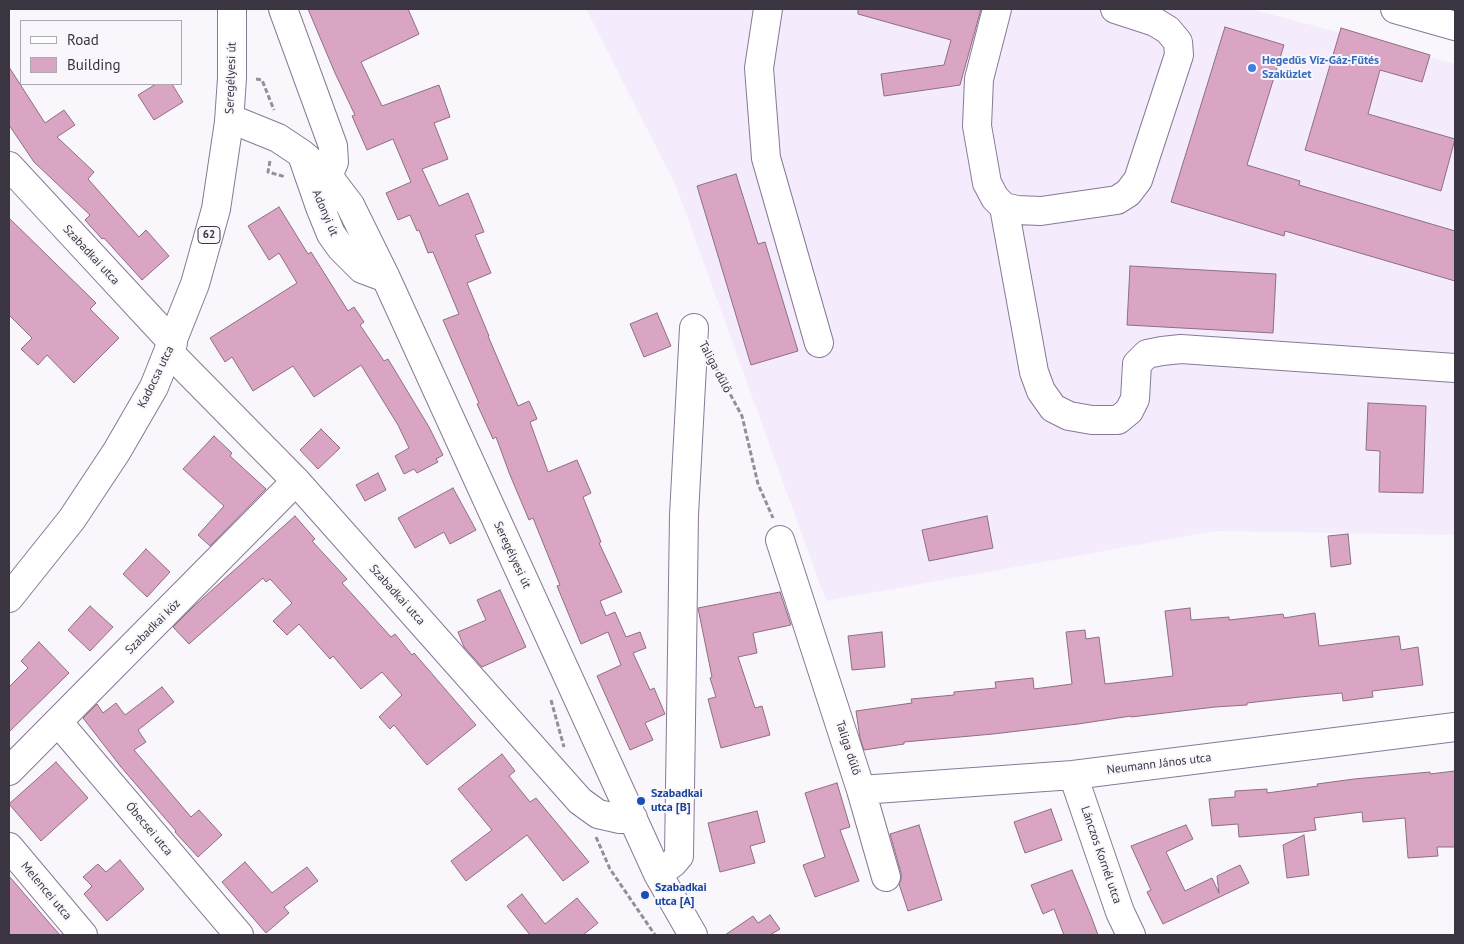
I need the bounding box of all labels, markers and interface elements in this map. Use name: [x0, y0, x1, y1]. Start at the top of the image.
legend: [20, 20, 182, 85]
text: Road: [67, 30, 99, 49]
street label: Seregélyesi út: [223, 42, 239, 114]
place label: Hegedűs Víz-Gáz-Fűtés Szaküzlet: [1262, 54, 1379, 82]
text: Building: [67, 55, 121, 74]
marker: Hegedűs Víz-Gáz-Fűtés Szaküzlet: [1246, 62, 1258, 74]
street label: Adonyi út: [309, 188, 341, 238]
street label: Szabadkai utca: [60, 222, 122, 288]
road number: 62: [198, 226, 220, 244]
street label: Taliga dűlő: [695, 339, 735, 395]
street label: Kadocsa utca: [135, 344, 177, 410]
street label: Seregélyesi út: [490, 519, 534, 591]
street label: Szabadkai utca: [366, 562, 428, 628]
street label: Szabadkai köz: [122, 596, 184, 658]
street label: Taliga dűlő: [832, 719, 864, 777]
street label: Neumann János utca: [1106, 750, 1212, 778]
place label: Szabadkai utca [B]: [651, 787, 703, 815]
marker: Szabadkai utca [B]: [635, 795, 647, 807]
street label: Óbecsei utca: [122, 799, 176, 859]
street label: Lánczos Kornél utca: [1078, 804, 1124, 906]
street label: Melencei utca: [18, 859, 74, 923]
place label: Szabadkai utca [A]: [655, 881, 707, 909]
marker: Szabadkai utca [A]: [639, 889, 651, 901]

